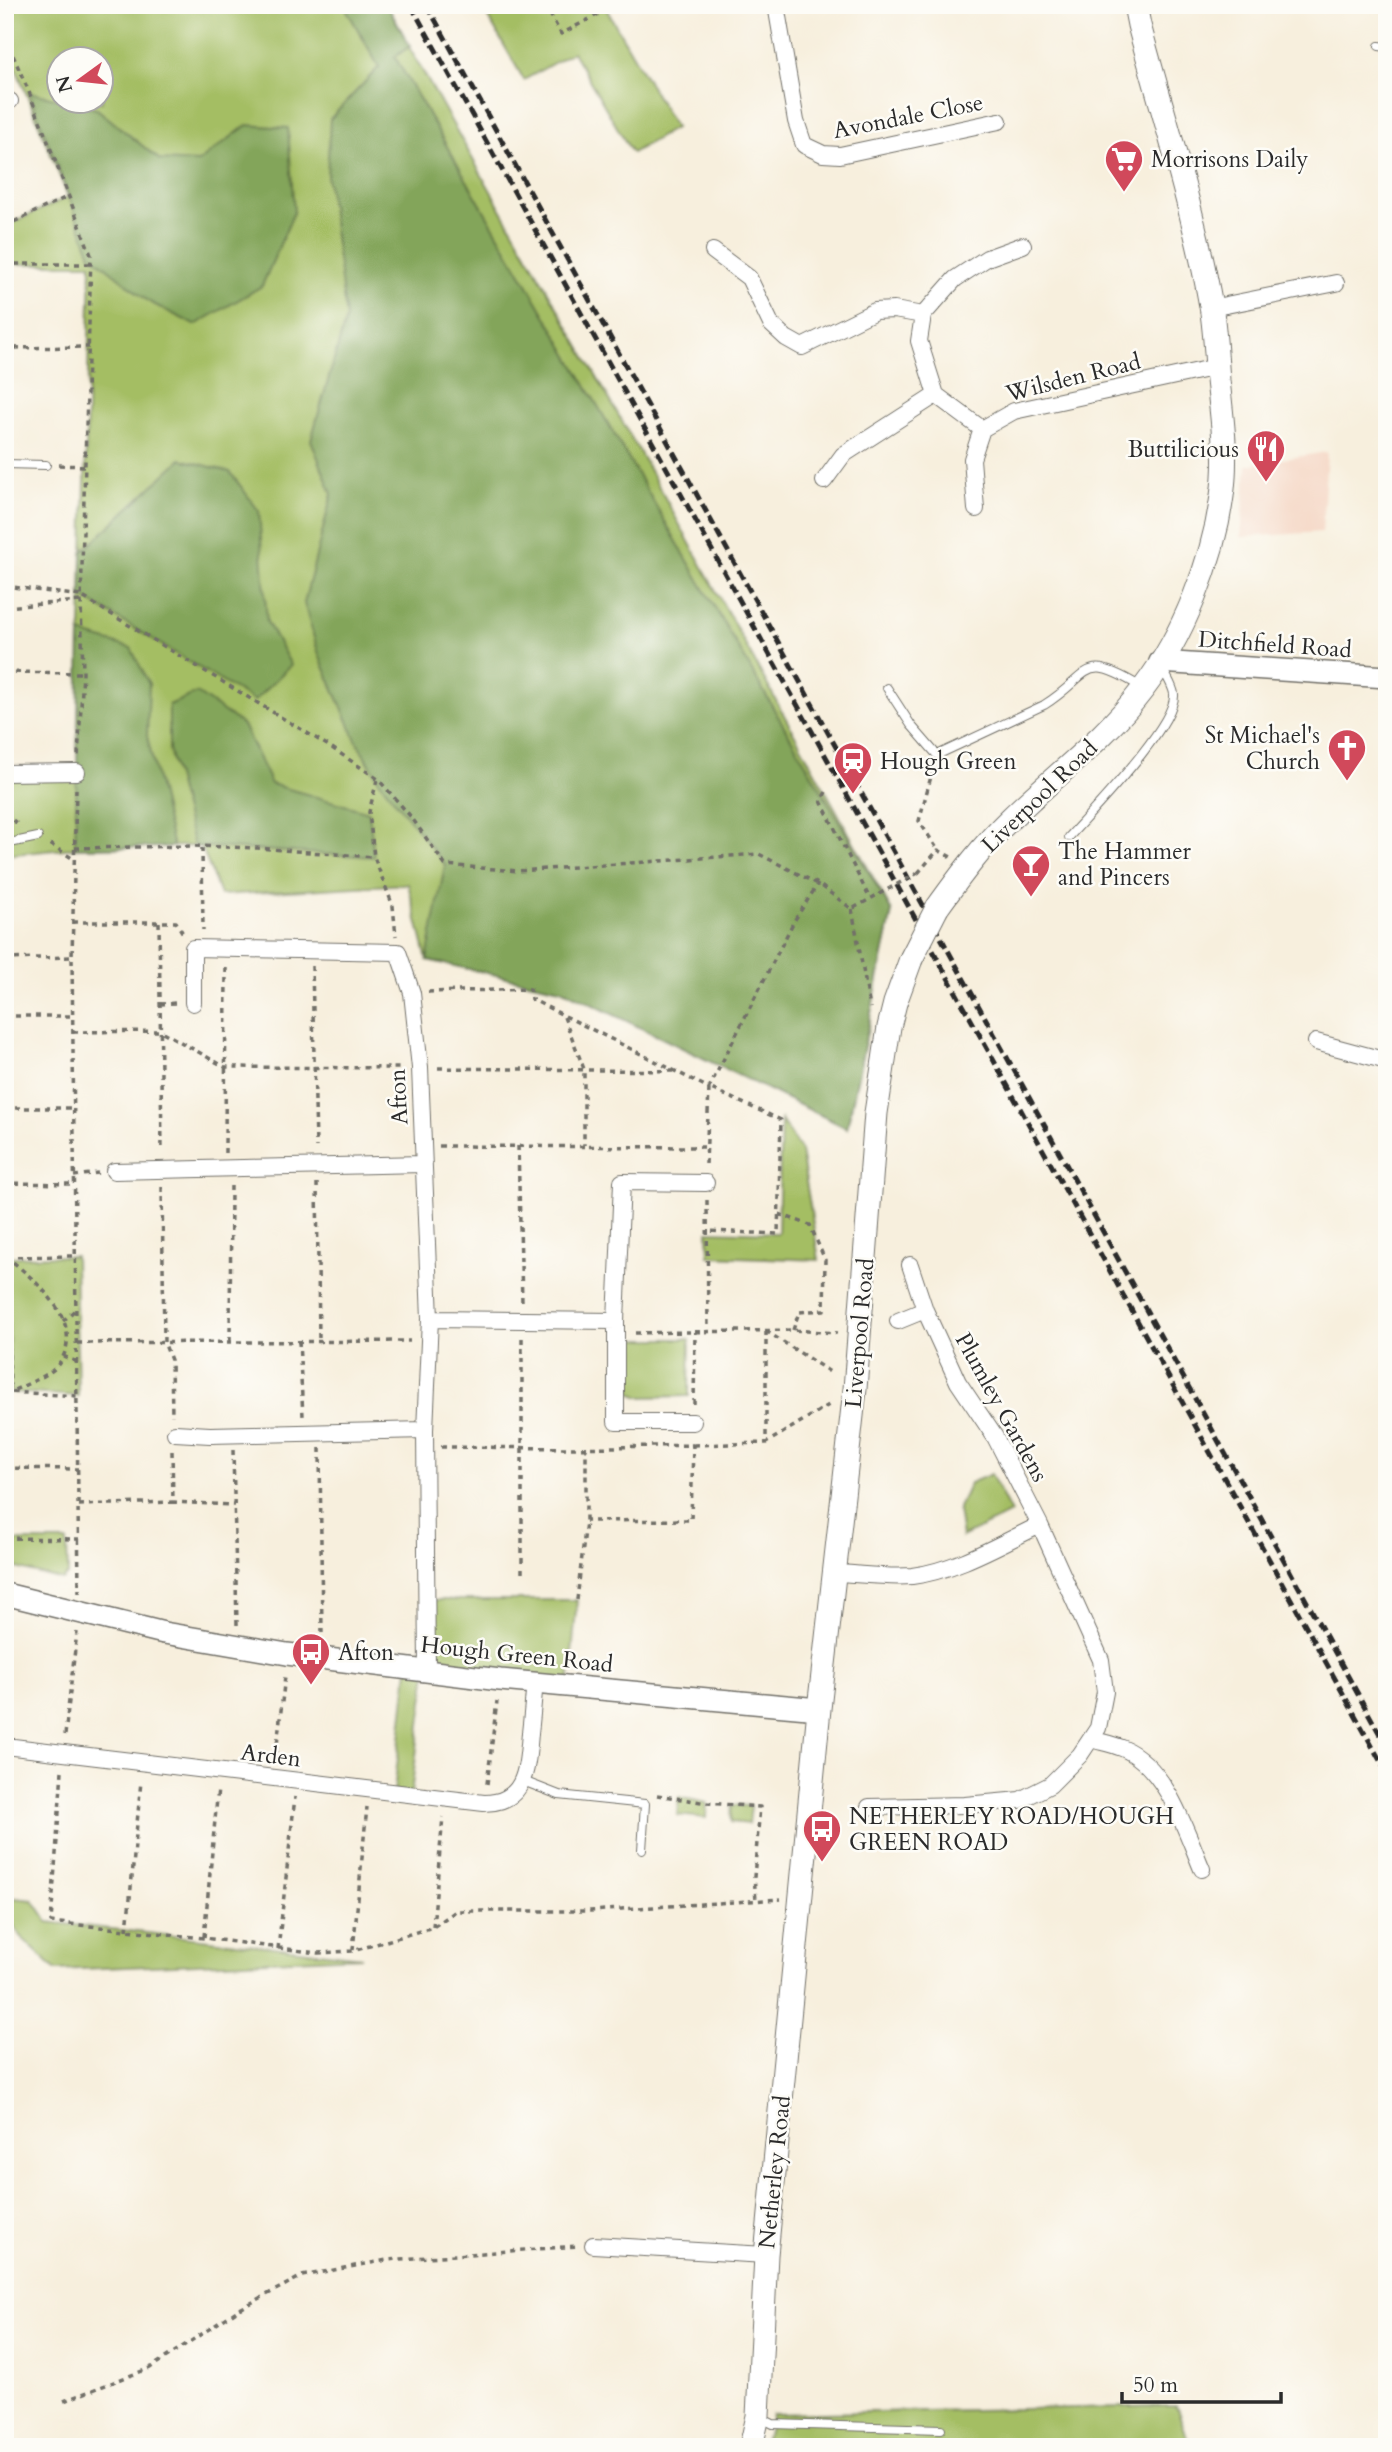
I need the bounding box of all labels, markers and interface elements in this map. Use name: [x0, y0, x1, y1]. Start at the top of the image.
north arrow: [46, 46, 116, 116]
text: N: [50, 72, 79, 95]
street label: Avondale Close: [830, 87, 986, 146]
supermarket icon: Morrisons Daily: [1103, 138, 1145, 193]
place label: Morrisons Daily: [1151, 144, 1309, 175]
street label: Wilsden Road: [1001, 346, 1145, 409]
restaurant icon: Buttilicious: [1245, 428, 1287, 483]
place label: Buttilicious: [1128, 434, 1239, 465]
street label: Ditchfield Road: [1197, 624, 1353, 665]
place label: St Michael's Church: [1205, 720, 1320, 777]
church icon: St Michael's Church: [1326, 727, 1368, 782]
street label: Liverpool Road: [974, 732, 1105, 860]
station icon: Hough Green: [832, 740, 874, 795]
place label: Hough Green: [880, 746, 1017, 777]
place label: The Hammer and Pincers: [1058, 836, 1192, 893]
bar icon: The Hammer and Pincers: [1010, 843, 1052, 898]
street label: Afton: [382, 1068, 415, 1126]
street label: Liverpool Road: [837, 1256, 882, 1409]
street label: Plumley Gardens: [948, 1327, 1055, 1487]
street label: Hough Green Road: [419, 1629, 615, 1680]
bus stop icon: Afton: [290, 1631, 332, 1686]
place label: Afton: [338, 1637, 394, 1668]
street label: Arden: [239, 1736, 303, 1775]
place label: NETHERLEY ROAD/HOUGH GREEN ROAD: [849, 1801, 1174, 1858]
bus stop icon: NETHERLEY ROAD/HOUGH GREEN ROAD: [801, 1808, 843, 1863]
street label: Netherley Road: [751, 2093, 798, 2250]
scale bar: [1122, 2361, 1282, 2405]
text: 50 m: [1133, 2371, 1178, 2400]

